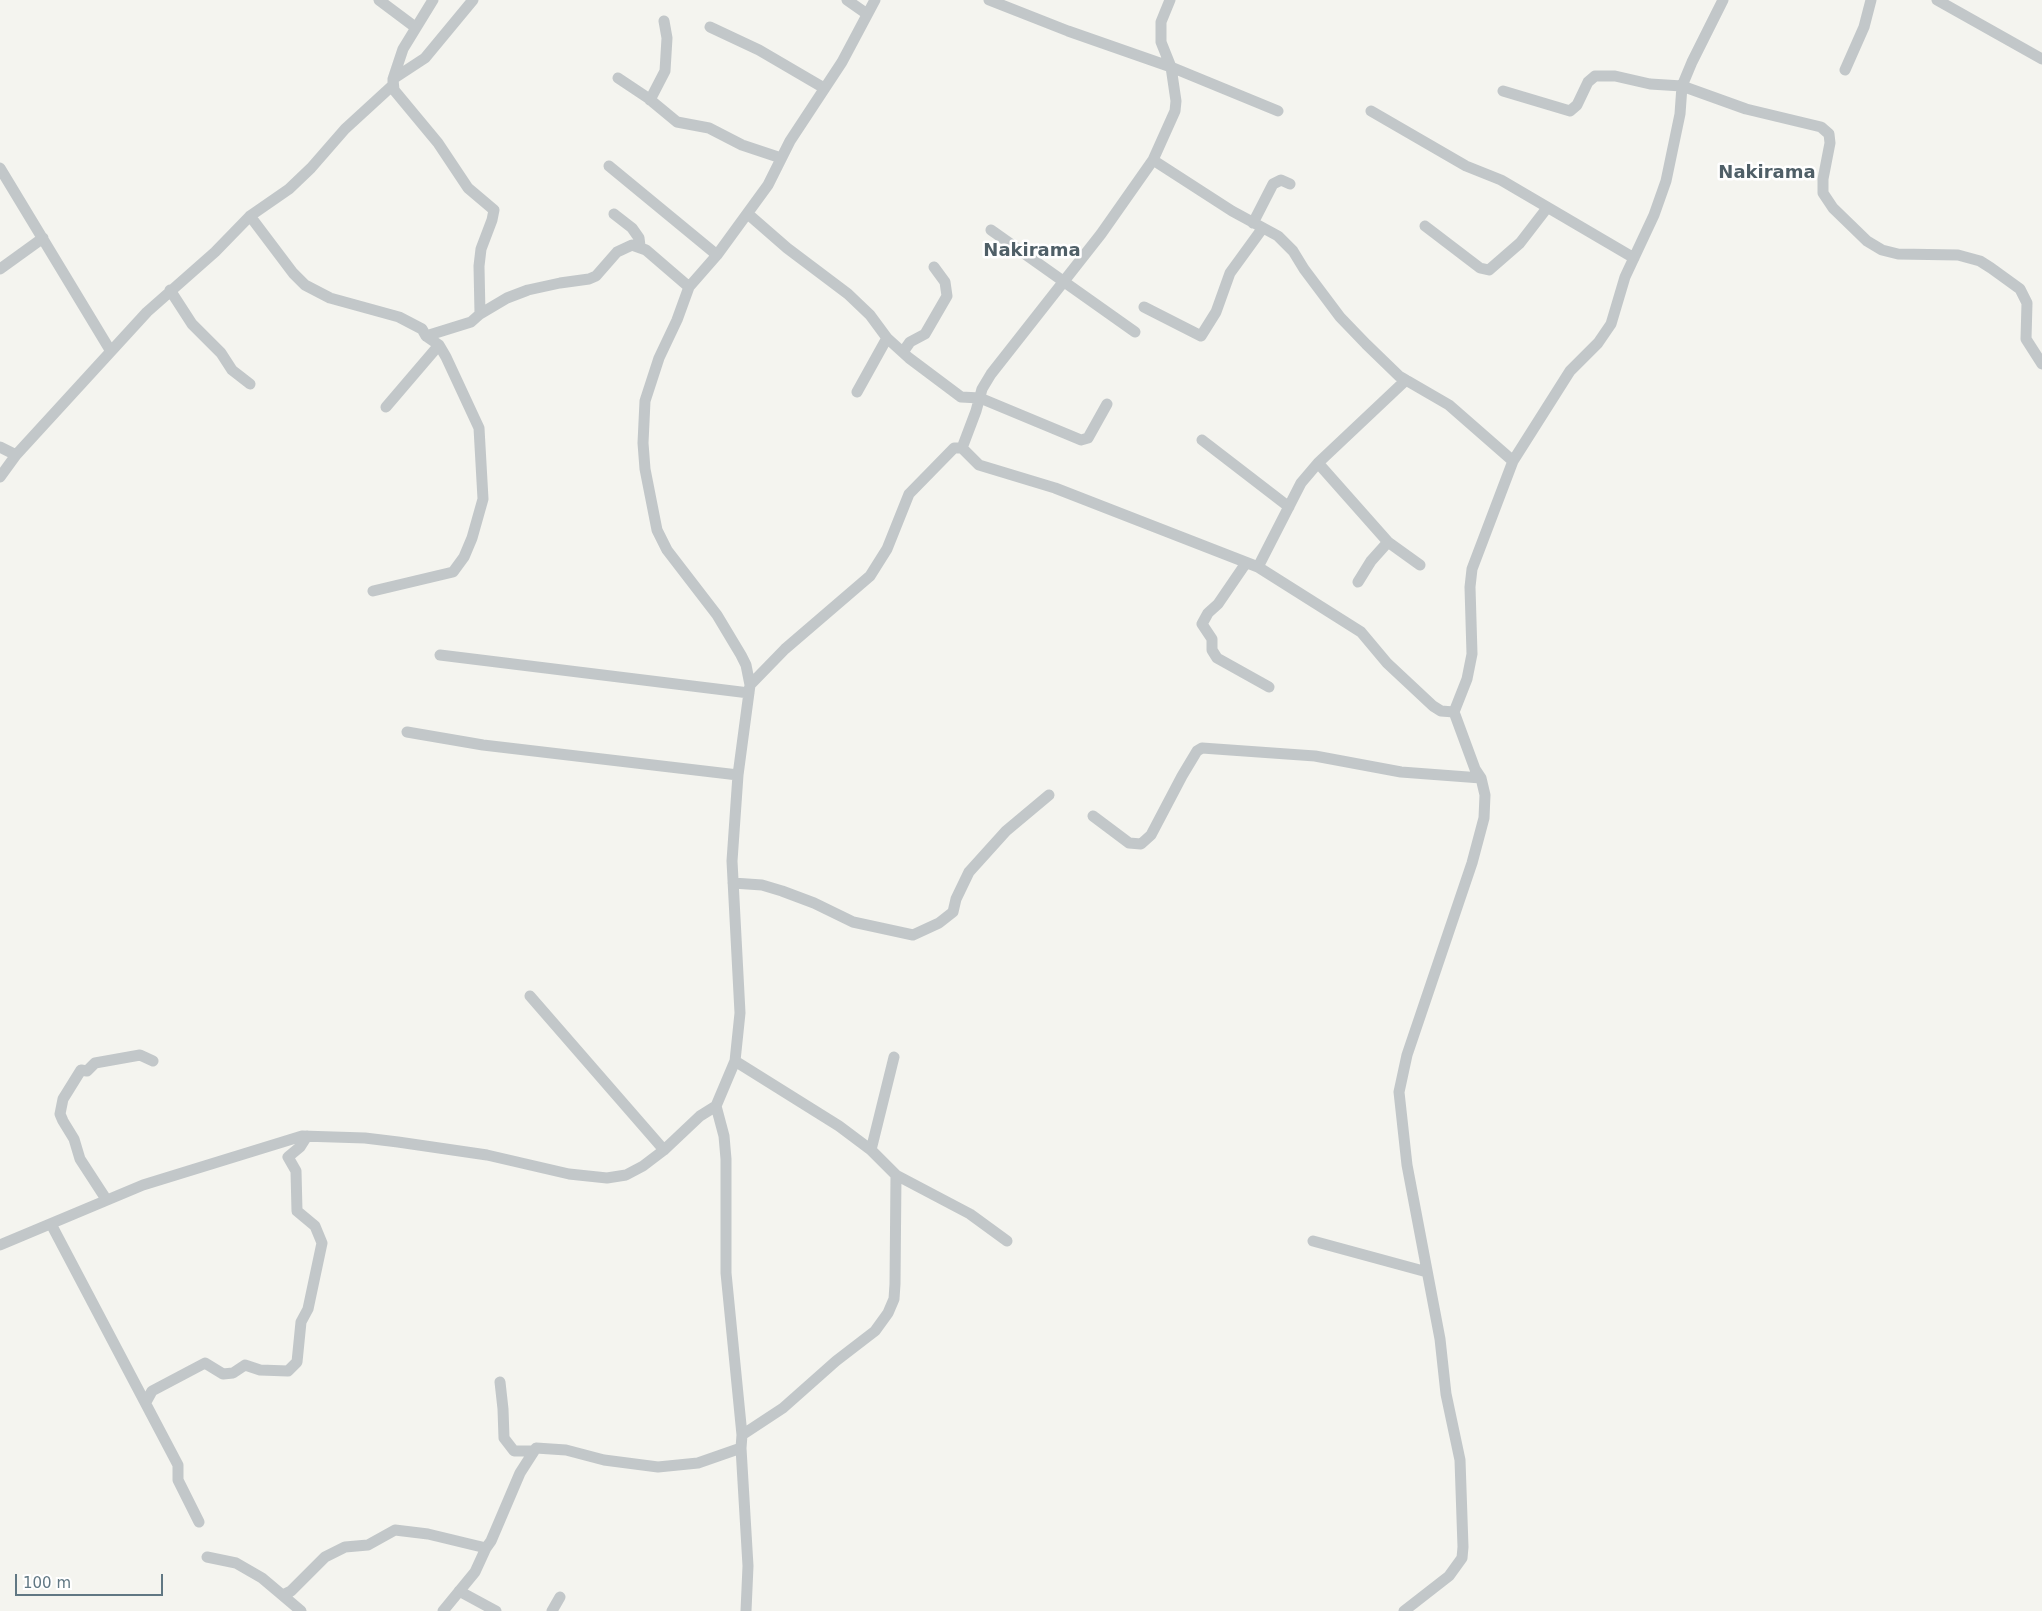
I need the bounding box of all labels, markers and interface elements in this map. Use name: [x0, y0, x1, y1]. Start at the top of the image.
district label: Nakirama: [1718, 162, 1816, 184]
district label: Nakirama: [983, 240, 1081, 262]
scale bar: [18, 1564, 165, 1596]
text: 100 m: [23, 1574, 71, 1592]

